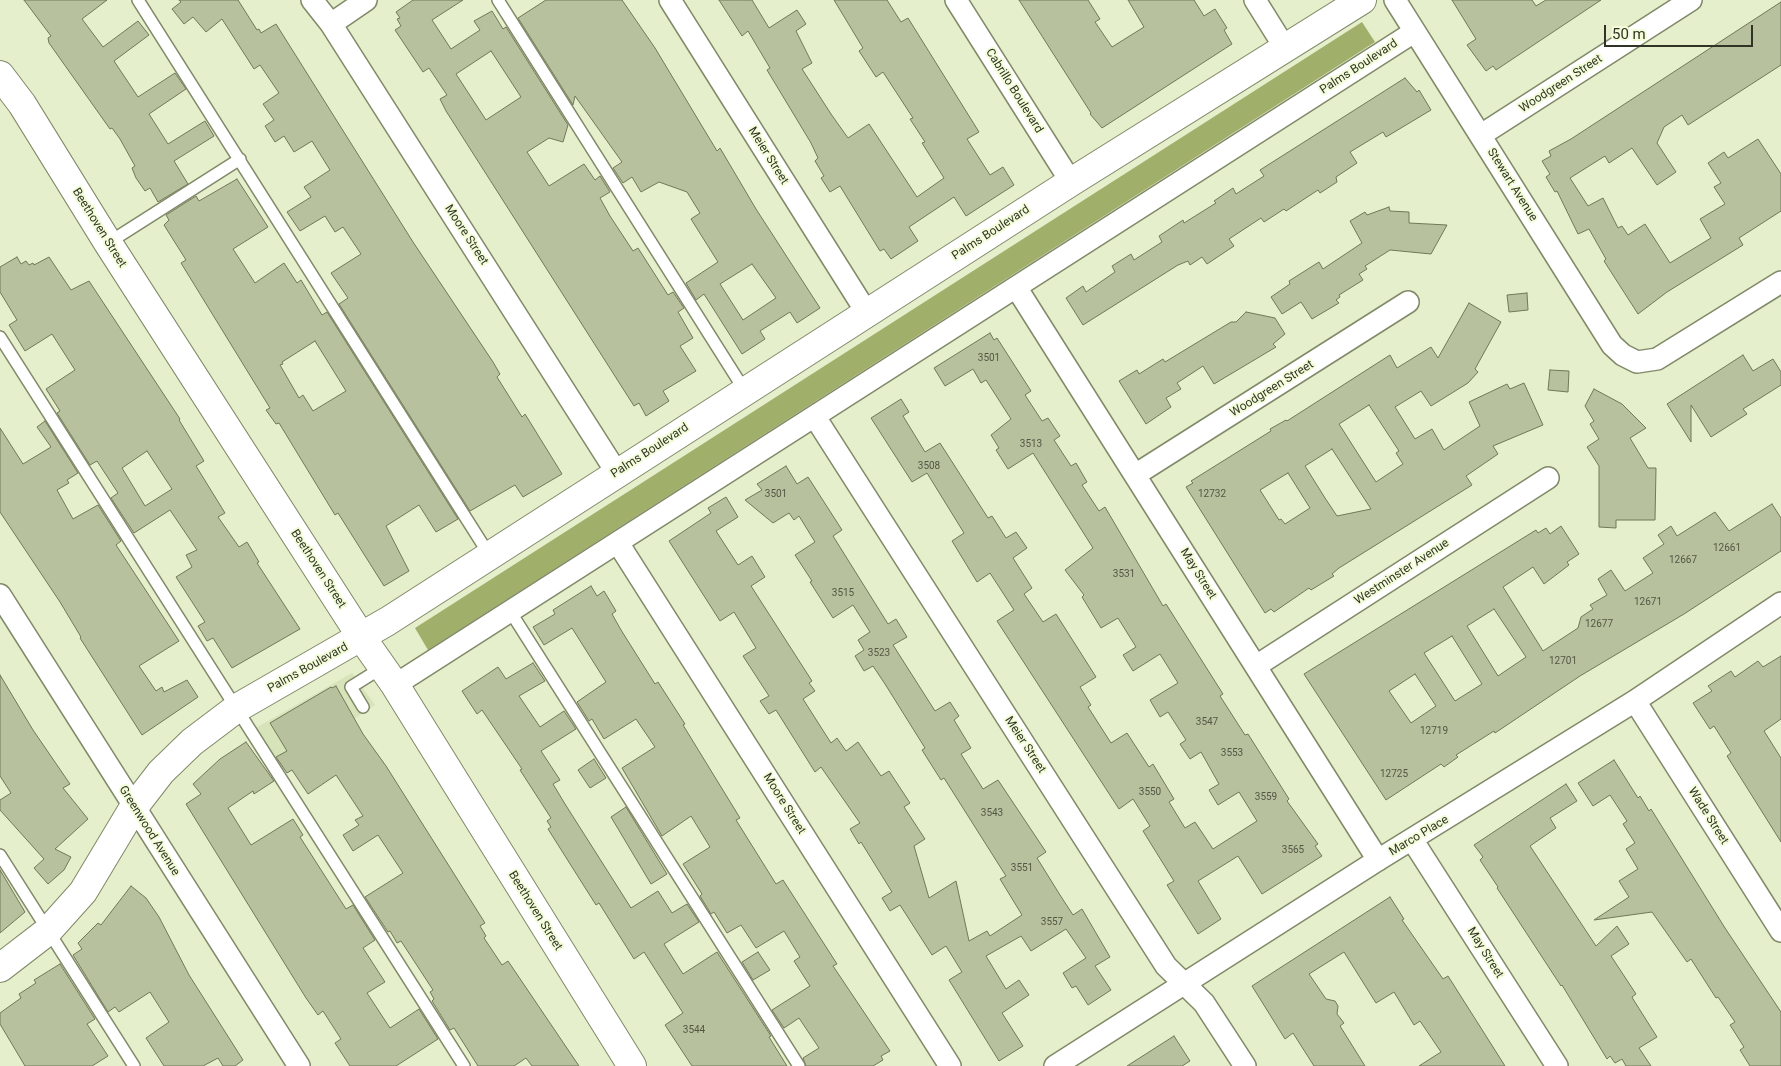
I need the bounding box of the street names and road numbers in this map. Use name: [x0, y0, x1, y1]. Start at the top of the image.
street label: Palms Boulevard: [1317, 37, 1401, 97]
street label: Cabrillo Boulevard: [982, 46, 1046, 136]
street label: Woodgreen Street: [1517, 52, 1605, 116]
street label: Meier Street: [745, 125, 791, 187]
street label: Stewart Avenue: [1484, 146, 1540, 224]
street label: Beethoven Street: [69, 186, 129, 270]
street label: Moore Street: [441, 202, 491, 268]
street label: Palms Boulevard: [949, 203, 1033, 263]
street label: Woodgreen Street: [1228, 358, 1316, 420]
street label: Palms Boulevard: [608, 421, 692, 481]
street label: Beethoven Street: [287, 527, 349, 611]
street label: Westminster Avenue: [1352, 536, 1452, 608]
street label: May Street: [1177, 546, 1219, 602]
street label: Palms Boulevard: [265, 640, 351, 696]
street label: Meier Street: [1001, 714, 1049, 776]
street label: Moore Street: [760, 771, 808, 837]
street label: Greenwood Avenue: [116, 783, 182, 879]
street label: Wade Street: [1685, 785, 1731, 847]
street label: Marco Place: [1387, 813, 1451, 859]
street label: Beethoven Street: [505, 869, 565, 953]
street label: May Street: [1464, 925, 1506, 981]

